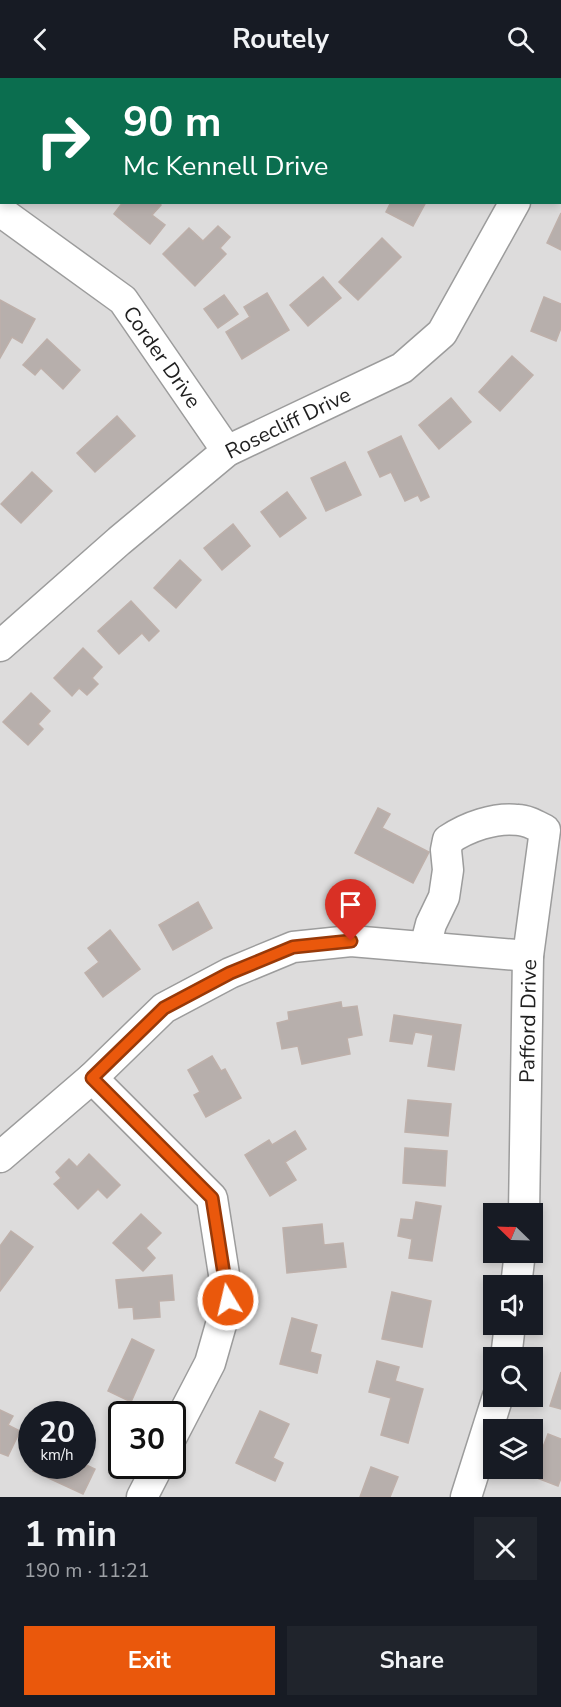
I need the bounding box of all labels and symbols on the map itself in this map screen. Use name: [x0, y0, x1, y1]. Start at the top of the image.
street label: Corder Drive: [117, 300, 207, 414]
street label: Rosecliff Drive: [221, 381, 355, 465]
pin: [325, 879, 376, 941]
street label: Pafford Drive: [513, 959, 543, 1083]
north arrow: [483, 1203, 543, 1263]
position arrow: [196, 1268, 260, 1332]
speed limit sign: 30: [108, 1401, 186, 1479]

